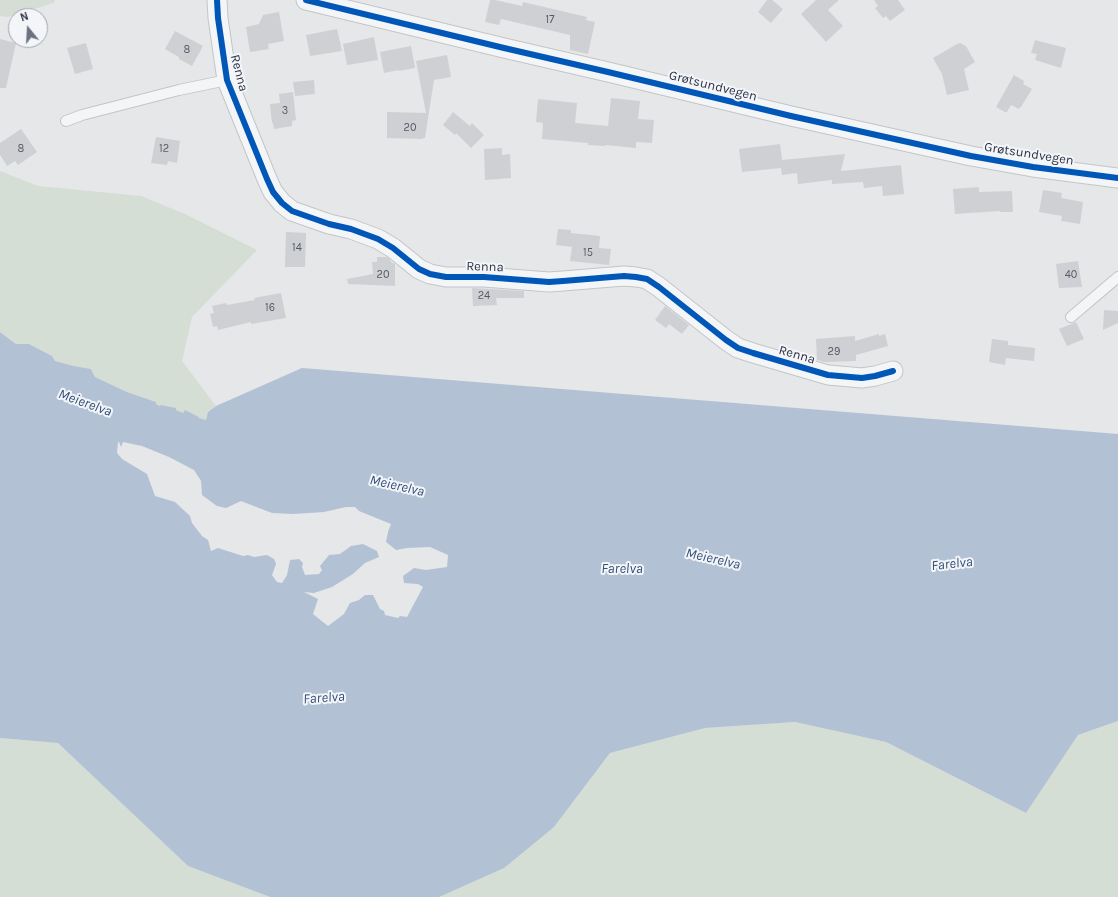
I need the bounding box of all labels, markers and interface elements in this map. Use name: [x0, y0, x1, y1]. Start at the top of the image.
north arrow: [8, 8, 48, 48]
text: N: [19, 10, 30, 24]
house number: 17: [546, 13, 554, 27]
house number: 8: [184, 43, 190, 57]
street label: Renna: [227, 53, 251, 93]
street label: Grøtsundvegen: [667, 67, 759, 105]
house number: 3: [282, 104, 288, 118]
house number: 20: [404, 121, 416, 135]
street label: Grøtsundvegen: [983, 139, 1075, 169]
house number: 8: [18, 142, 24, 156]
house number: 12: [159, 142, 169, 156]
house number: 14: [292, 241, 302, 255]
house number: 15: [583, 246, 593, 260]
street label: Renna: [466, 259, 504, 275]
house number: 20: [377, 268, 389, 282]
house number: 40: [1065, 268, 1077, 282]
house number: 24: [478, 289, 490, 303]
house number: 16: [265, 301, 275, 315]
street label: Renna: [777, 342, 817, 368]
house number: 29: [828, 345, 840, 359]
water label: Meierelva: [56, 386, 114, 420]
water label: Meierelva: [368, 472, 426, 500]
water label: Meierelva: [684, 545, 742, 573]
water label: Farelva: [930, 553, 974, 575]
water label: Farelva: [601, 561, 643, 577]
water label: Farelva: [303, 688, 345, 708]

